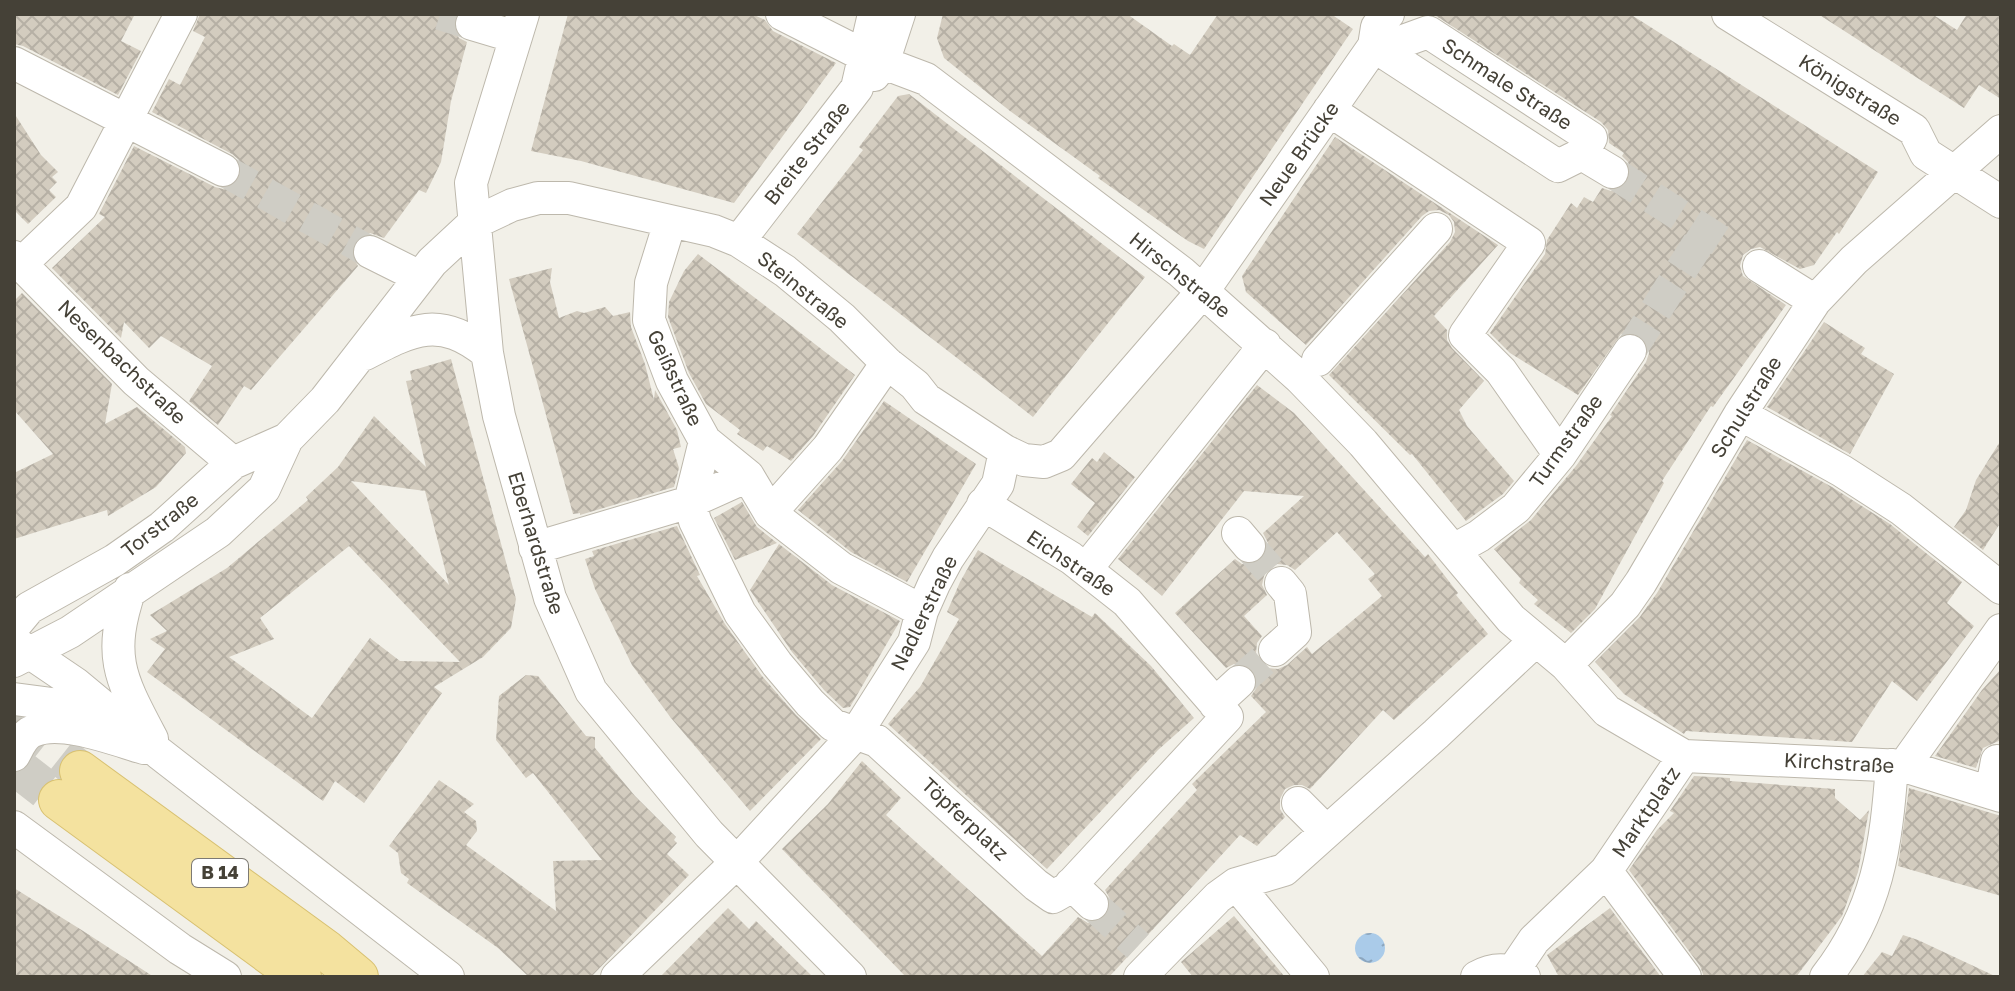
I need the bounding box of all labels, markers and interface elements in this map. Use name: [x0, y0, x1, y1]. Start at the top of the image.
street label: Schmale Straße: [1438, 32, 1577, 134]
street label: Königstraße: [1795, 48, 1906, 130]
street label: Breite Straße: [758, 96, 854, 209]
street label: Neue Brücke: [1253, 96, 1343, 210]
street label: Hirschstraße: [1125, 226, 1236, 322]
street label: Steinstraße: [753, 245, 854, 333]
street label: Nesenbachstraße: [54, 294, 192, 429]
street label: Geißstraße: [643, 326, 709, 429]
street label: Schulstraße: [1704, 351, 1786, 462]
street label: Turmstraße: [1523, 389, 1607, 492]
street label: Eberhardstraße: [504, 468, 570, 617]
street label: Torstraße: [116, 487, 203, 562]
street label: Eichstraße: [1023, 524, 1120, 600]
street label: Nadlerstraße: [885, 551, 961, 674]
street label: Kirchstraße: [1783, 747, 1895, 777]
street label: Marktplatz: [1606, 761, 1684, 861]
street label: Töpferplatz: [917, 772, 1014, 865]
road number: B 14: [192, 859, 248, 887]

